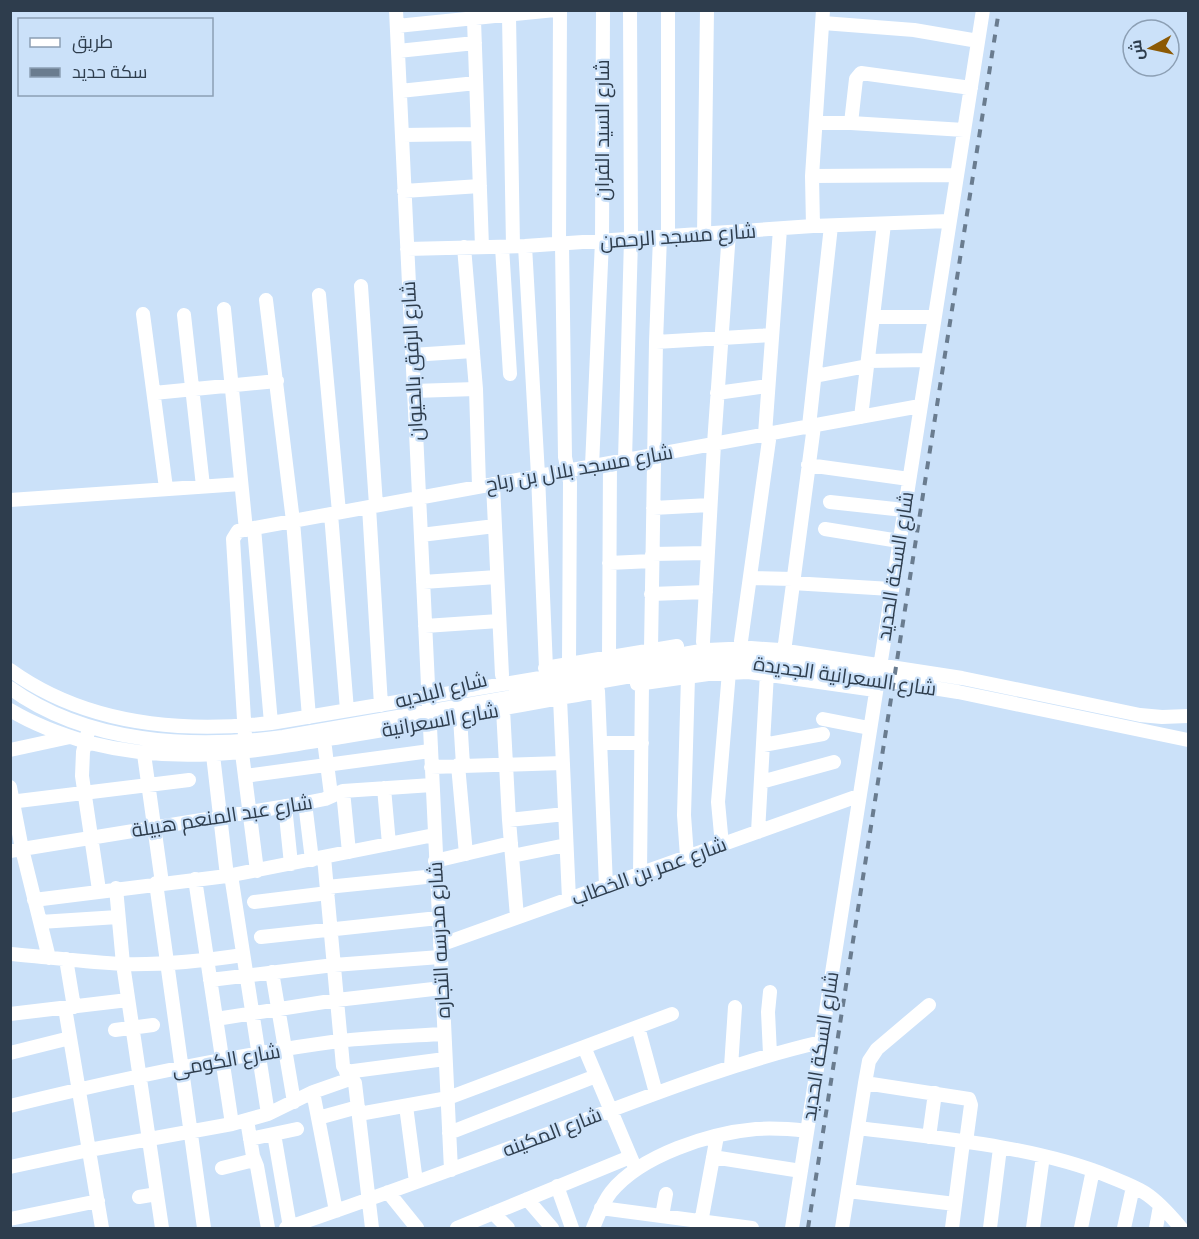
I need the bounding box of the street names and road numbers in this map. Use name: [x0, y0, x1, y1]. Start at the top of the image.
street label: شارع السيد الفران: [591, 59, 616, 201]
street label: شارع مسجد الرحمن: [599, 220, 757, 255]
street label: شارع الرفق بالحيوان: [397, 280, 430, 442]
street label: شارع مسجد بلال بن رباح: [484, 441, 675, 498]
street label: شارع السكة الحديد: [872, 490, 921, 643]
street label: شارع السعرانية الجديدة: [752, 652, 938, 703]
street label: شارع البلديه: [393, 668, 490, 715]
street label: شارع السعرانية: [380, 699, 501, 744]
street label: شارع عبد المنعم هبيلة: [130, 791, 315, 844]
street label: شارع عمر بن الخطاب: [569, 833, 731, 912]
street label: شارع مدرسه التجاره: [424, 861, 457, 1019]
street label: شارع السكة الحديد: [797, 970, 846, 1123]
street label: شارع الكومى: [170, 1040, 282, 1083]
street label: شارع المكينه: [499, 1103, 606, 1164]

